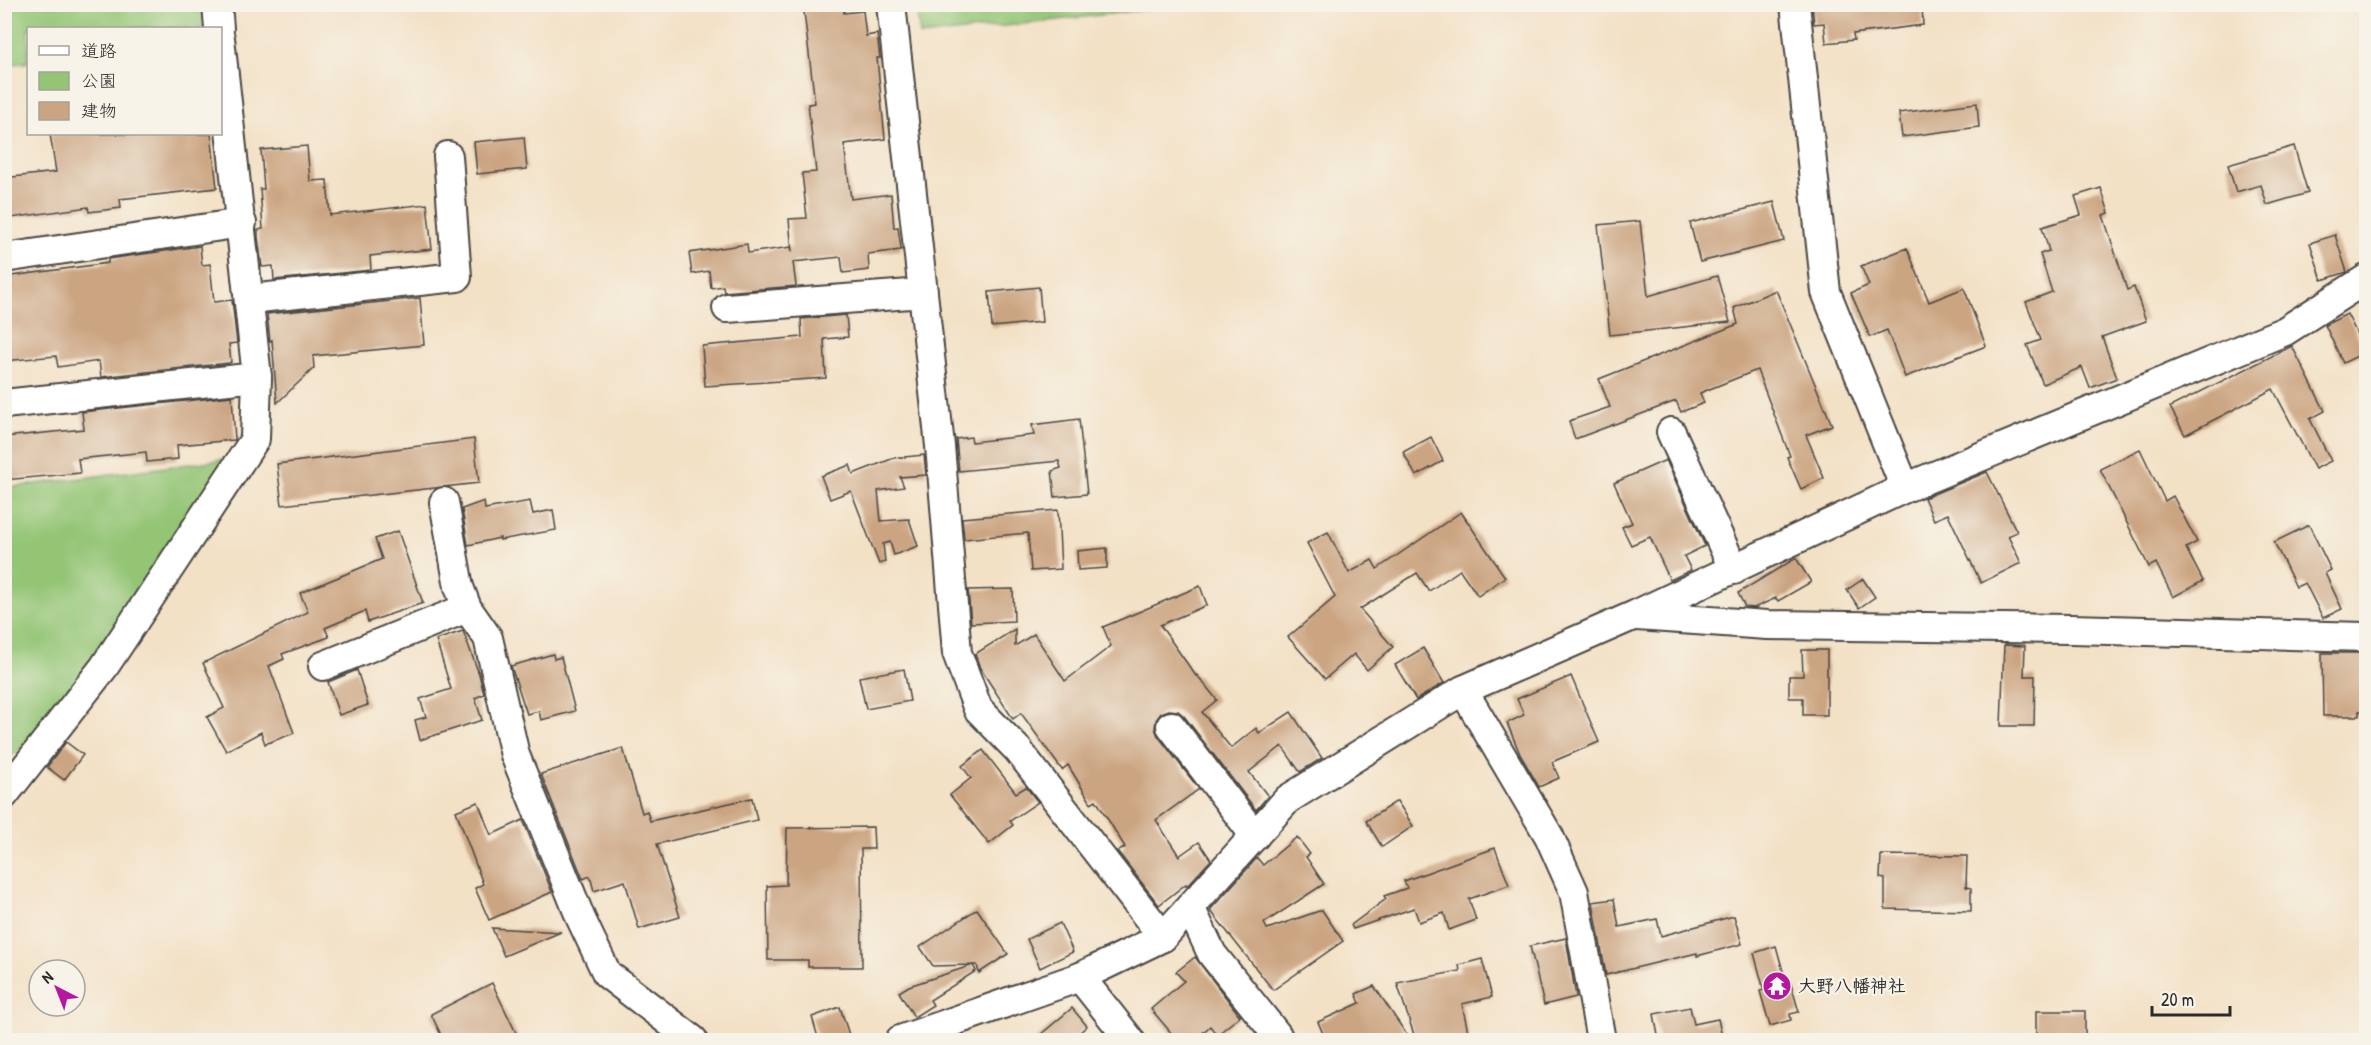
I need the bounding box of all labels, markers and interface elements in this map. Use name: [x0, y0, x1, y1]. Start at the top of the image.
legend: [27, 27, 222, 135]
text: 道路: [81, 38, 117, 63]
text: 公園: [81, 68, 117, 93]
text: 建物: [81, 98, 117, 123]
north arrow: [27, 958, 87, 1018]
text: N: [36, 966, 58, 988]
temple icon: 大野八幡神社: [1761, 970, 1793, 1002]
place label: 大野八幡神社: [1798, 973, 1906, 998]
scale bar: [2152, 979, 2230, 1017]
text: 20 m: [2161, 987, 2194, 1012]

